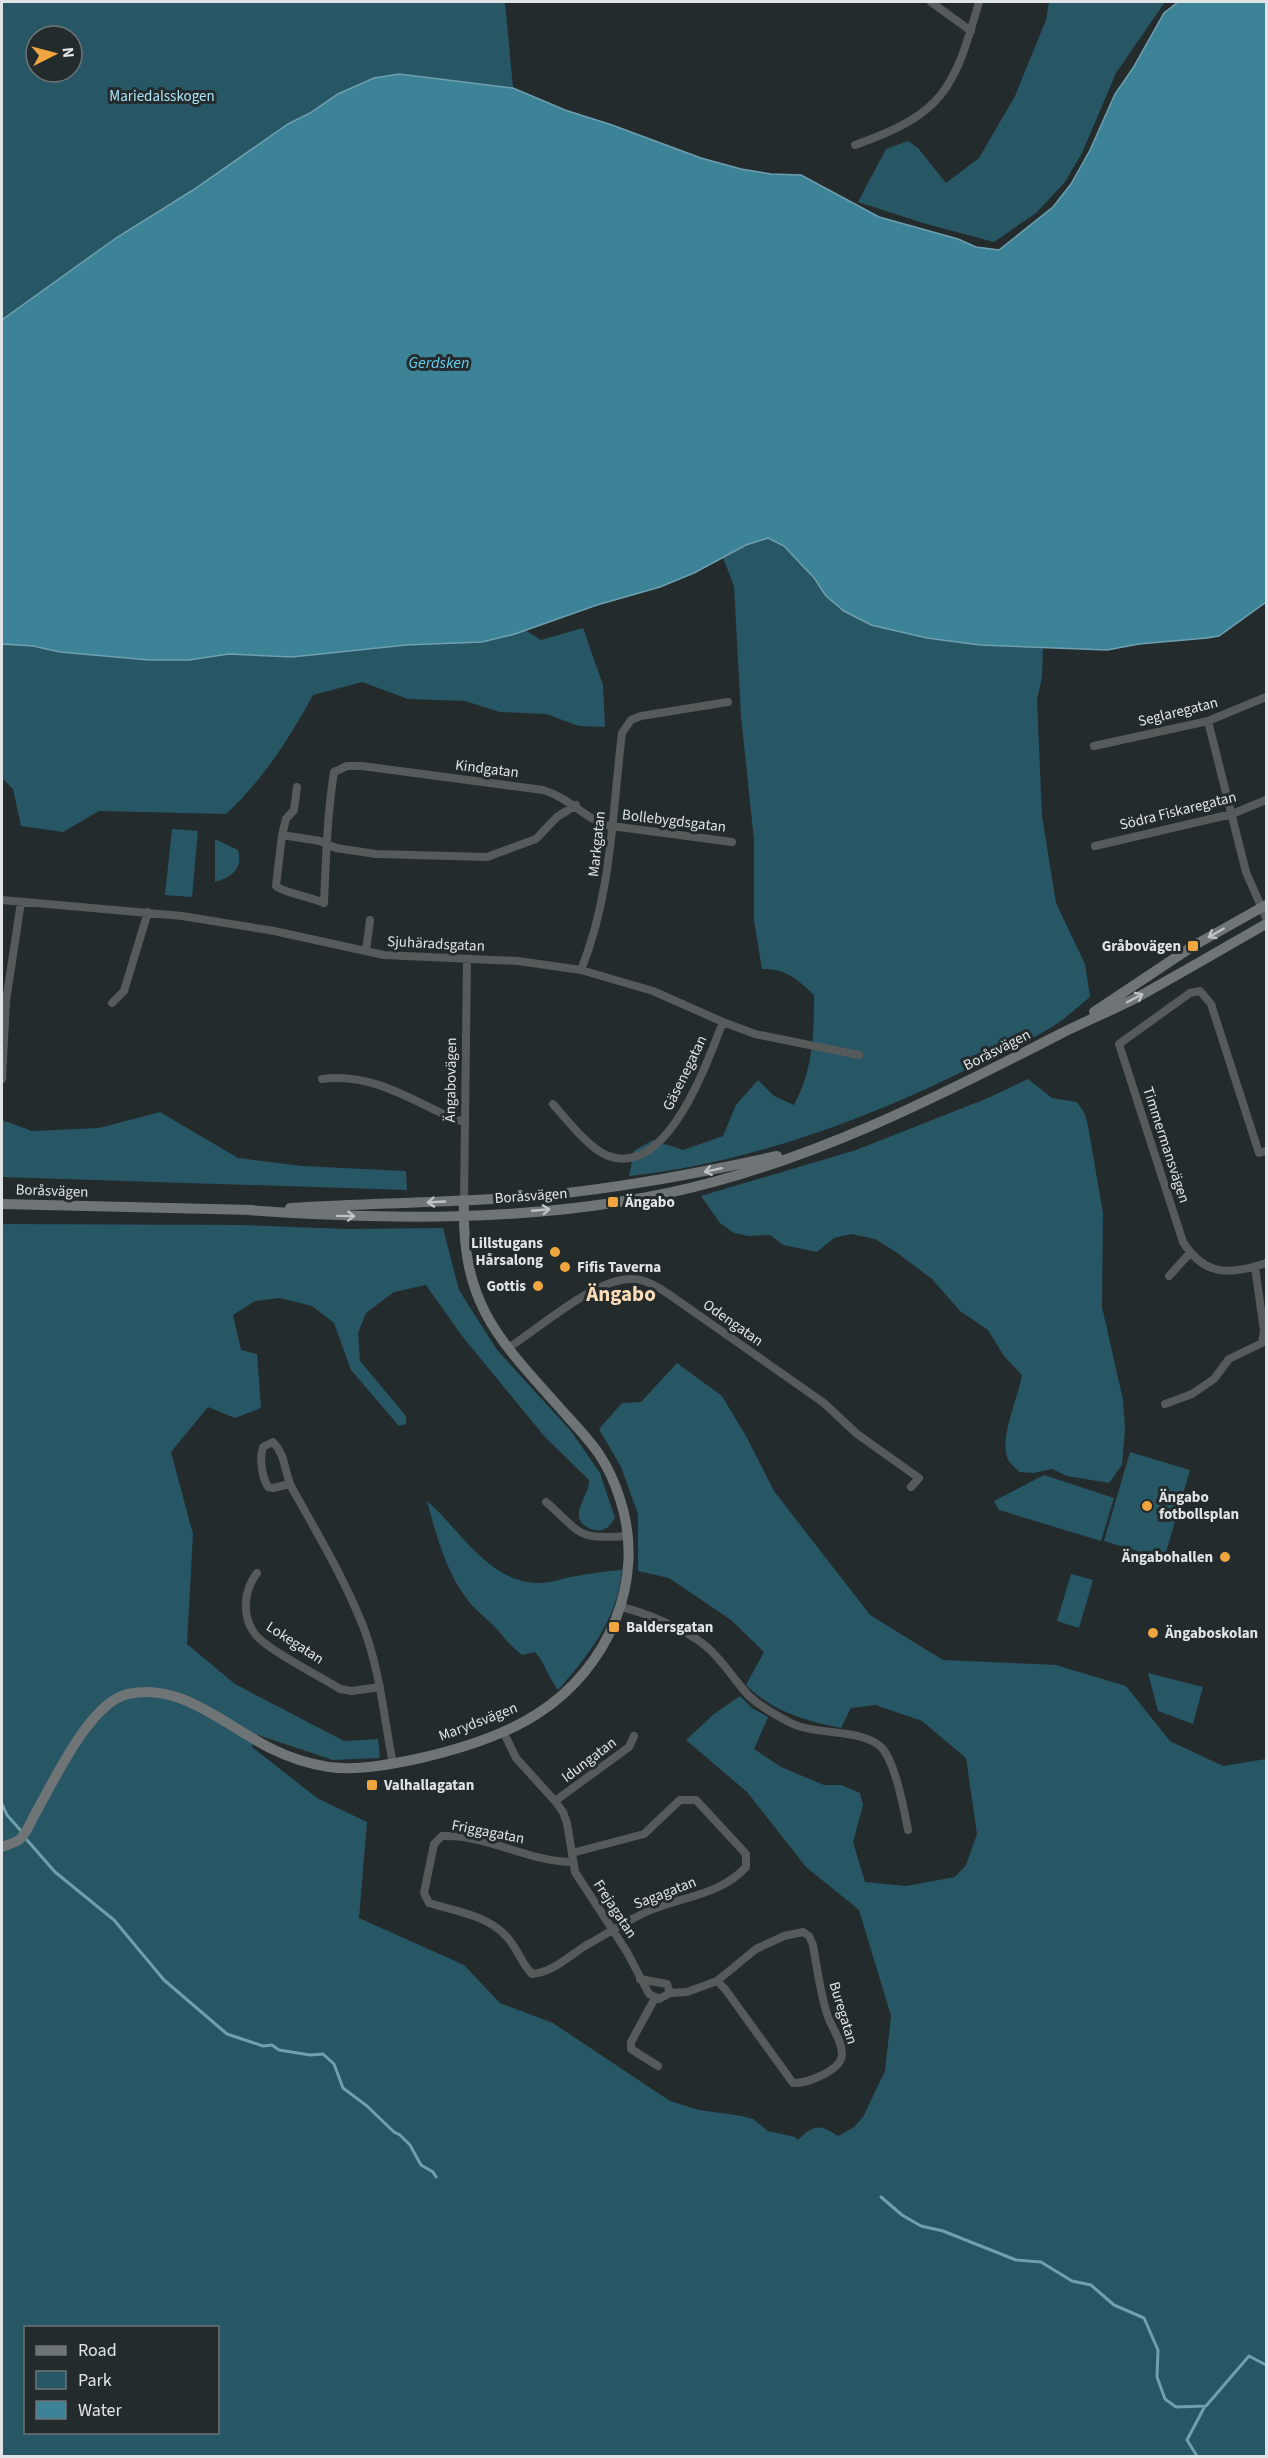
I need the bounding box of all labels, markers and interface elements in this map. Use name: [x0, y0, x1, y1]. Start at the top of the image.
north arrow: [24, 24, 84, 84]
text: N: [56, 46, 79, 59]
park label: Mariedalsskogen: [109, 86, 215, 107]
water label: Gerdsken: [409, 352, 469, 374]
street label: Seglaregatan: [1136, 692, 1220, 732]
street label: Kindgatan: [454, 755, 520, 783]
street label: Södra Fiskaregatan: [1117, 786, 1239, 836]
street label: Bollebygdsgatan: [621, 804, 727, 838]
street label: Markgatan: [583, 810, 611, 878]
one-way arrow: [1207, 928, 1224, 940]
street label: Sjuhäradsgatan: [387, 931, 485, 957]
place label: Gråbovägen: [1102, 936, 1181, 957]
marker: Gråbovägen: [1186, 939, 1200, 953]
one-way arrow: [1126, 992, 1143, 1004]
street label: Boråsvägen: [960, 1024, 1034, 1076]
street label: Gäsenegatan: [658, 1032, 712, 1114]
street label: Ängabovägen: [440, 1037, 462, 1123]
street label: Timmermansvägen: [1137, 1084, 1195, 1206]
one-way arrow: [704, 1165, 723, 1176]
street label: Boråsvägen: [15, 1179, 89, 1203]
street label: Boråsvägen: [494, 1183, 568, 1209]
place label: Ängabo: [624, 1192, 675, 1213]
marker: Ängabo: [606, 1195, 620, 1209]
one-way arrow: [427, 1197, 447, 1208]
one-way arrow: [530, 1204, 550, 1215]
one-way arrow: [336, 1210, 356, 1222]
place label: Lillstugans Hårsalong: [471, 1233, 543, 1271]
marker: Lillstugans Hårsalong: [548, 1245, 562, 1259]
place label: Fifis Taverna: [577, 1257, 661, 1278]
marker: Fifis Taverna: [558, 1260, 572, 1274]
place label: Gottis: [487, 1276, 526, 1297]
marker: Gottis: [531, 1279, 545, 1293]
district label: Ängabo: [585, 1279, 656, 1309]
street label: Odengatan: [699, 1295, 767, 1351]
place label: Ängabo fotbollsplan: [1158, 1487, 1239, 1525]
marker: Ängabo fotbollsplan: [1140, 1499, 1154, 1513]
place label: Ängabohallen: [1121, 1547, 1213, 1568]
marker: Ängabohallen: [1218, 1550, 1232, 1564]
street label: Lokegatan: [262, 1617, 328, 1669]
place label: Baldersgatan: [626, 1617, 713, 1638]
marker: Baldersgatan: [607, 1620, 621, 1634]
place label: Ängaboskolan: [1164, 1623, 1258, 1644]
marker: Ängaboskolan: [1146, 1626, 1160, 1640]
street label: Marydsvägen: [436, 1697, 520, 1747]
street label: Idungatan: [557, 1732, 621, 1788]
place label: Valhallagatan: [383, 1775, 474, 1796]
marker: Valhallagatan: [365, 1778, 379, 1792]
street label: Friggagatan: [450, 1815, 526, 1849]
street label: Sagagatan: [631, 1871, 699, 1915]
street label: Frejagatan: [588, 1876, 642, 1942]
street label: Buregatan: [824, 1979, 862, 2047]
legend: [24, 2326, 219, 2434]
text: Road: [78, 2338, 117, 2363]
text: Park: [78, 2368, 112, 2393]
text: Water: [78, 2398, 122, 2423]

